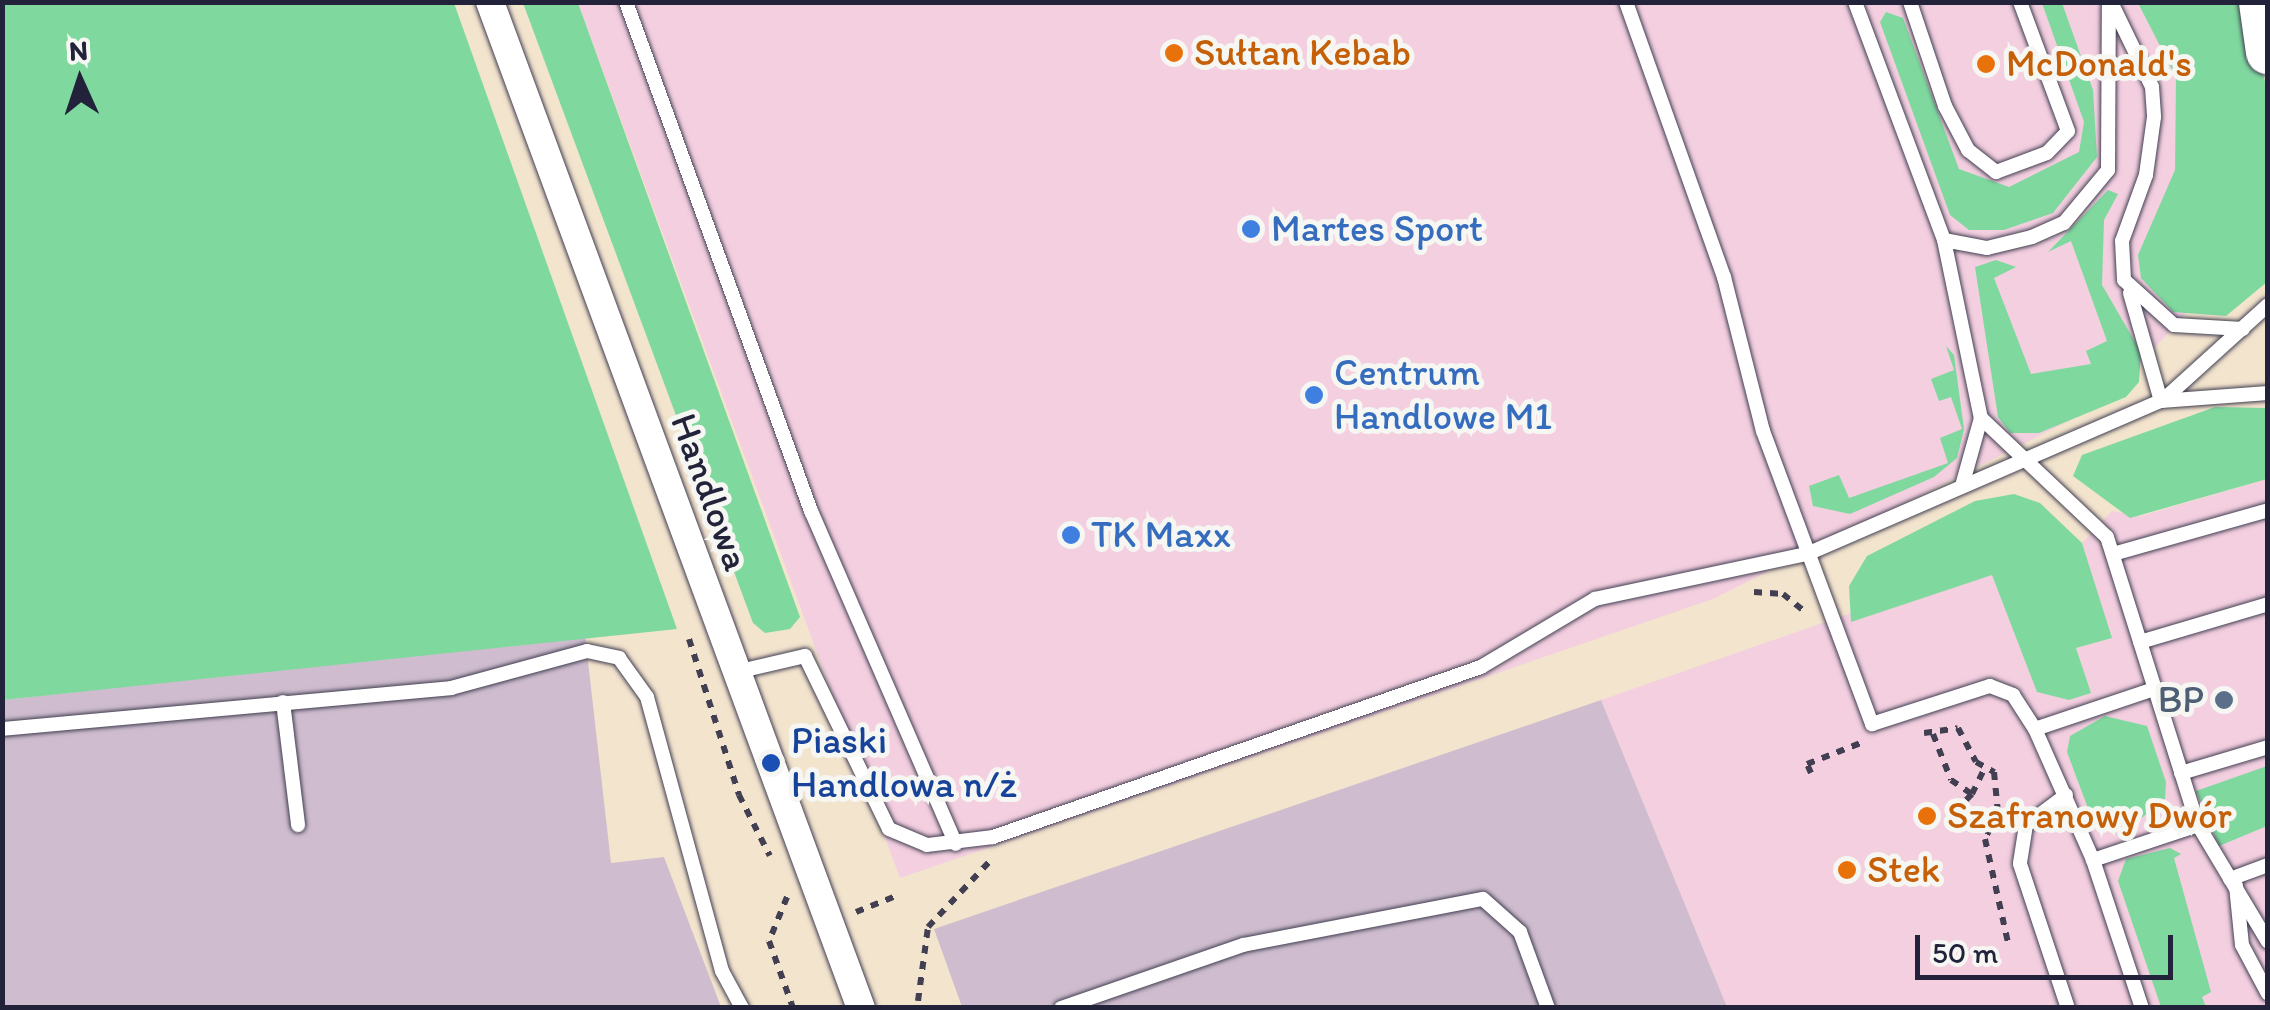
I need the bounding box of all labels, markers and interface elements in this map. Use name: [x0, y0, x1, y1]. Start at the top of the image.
north arrow: [30, 30, 130, 130]
place label: Sułtan Kebab: [1194, 30, 1409, 76]
text: N: [68, 33, 89, 68]
place label: McDonald's: [2006, 41, 2192, 87]
marker: Sułtan Kebab: [1163, 42, 1185, 64]
marker: McDonald's: [1975, 53, 1997, 75]
place label: Martes Sport: [1271, 206, 1483, 252]
marker: Martes Sport: [1240, 218, 1262, 240]
place label: Centrum Handlowe M1: [1334, 350, 1552, 439]
marker: Centrum Handlowe M1: [1303, 384, 1325, 406]
street label: Handlowa: [661, 407, 759, 577]
place label: TK Maxx: [1091, 512, 1231, 558]
marker: TK Maxx: [1060, 524, 1082, 546]
place label: BP: [2158, 677, 2204, 723]
marker: BP: [2213, 689, 2235, 711]
place label: Piaski Handlowa n/ż: [791, 718, 1018, 808]
marker: Piaski Handlowa n/ż: [760, 752, 782, 774]
place label: Szafranowy Dwór: [1947, 793, 2232, 839]
marker: Szafranowy Dwór: [1916, 805, 1938, 827]
place label: Stek: [1867, 847, 1940, 893]
marker: Stek: [1836, 859, 1858, 881]
scale bar: [1920, 915, 2178, 977]
text: 50 m: [1932, 934, 1998, 971]

